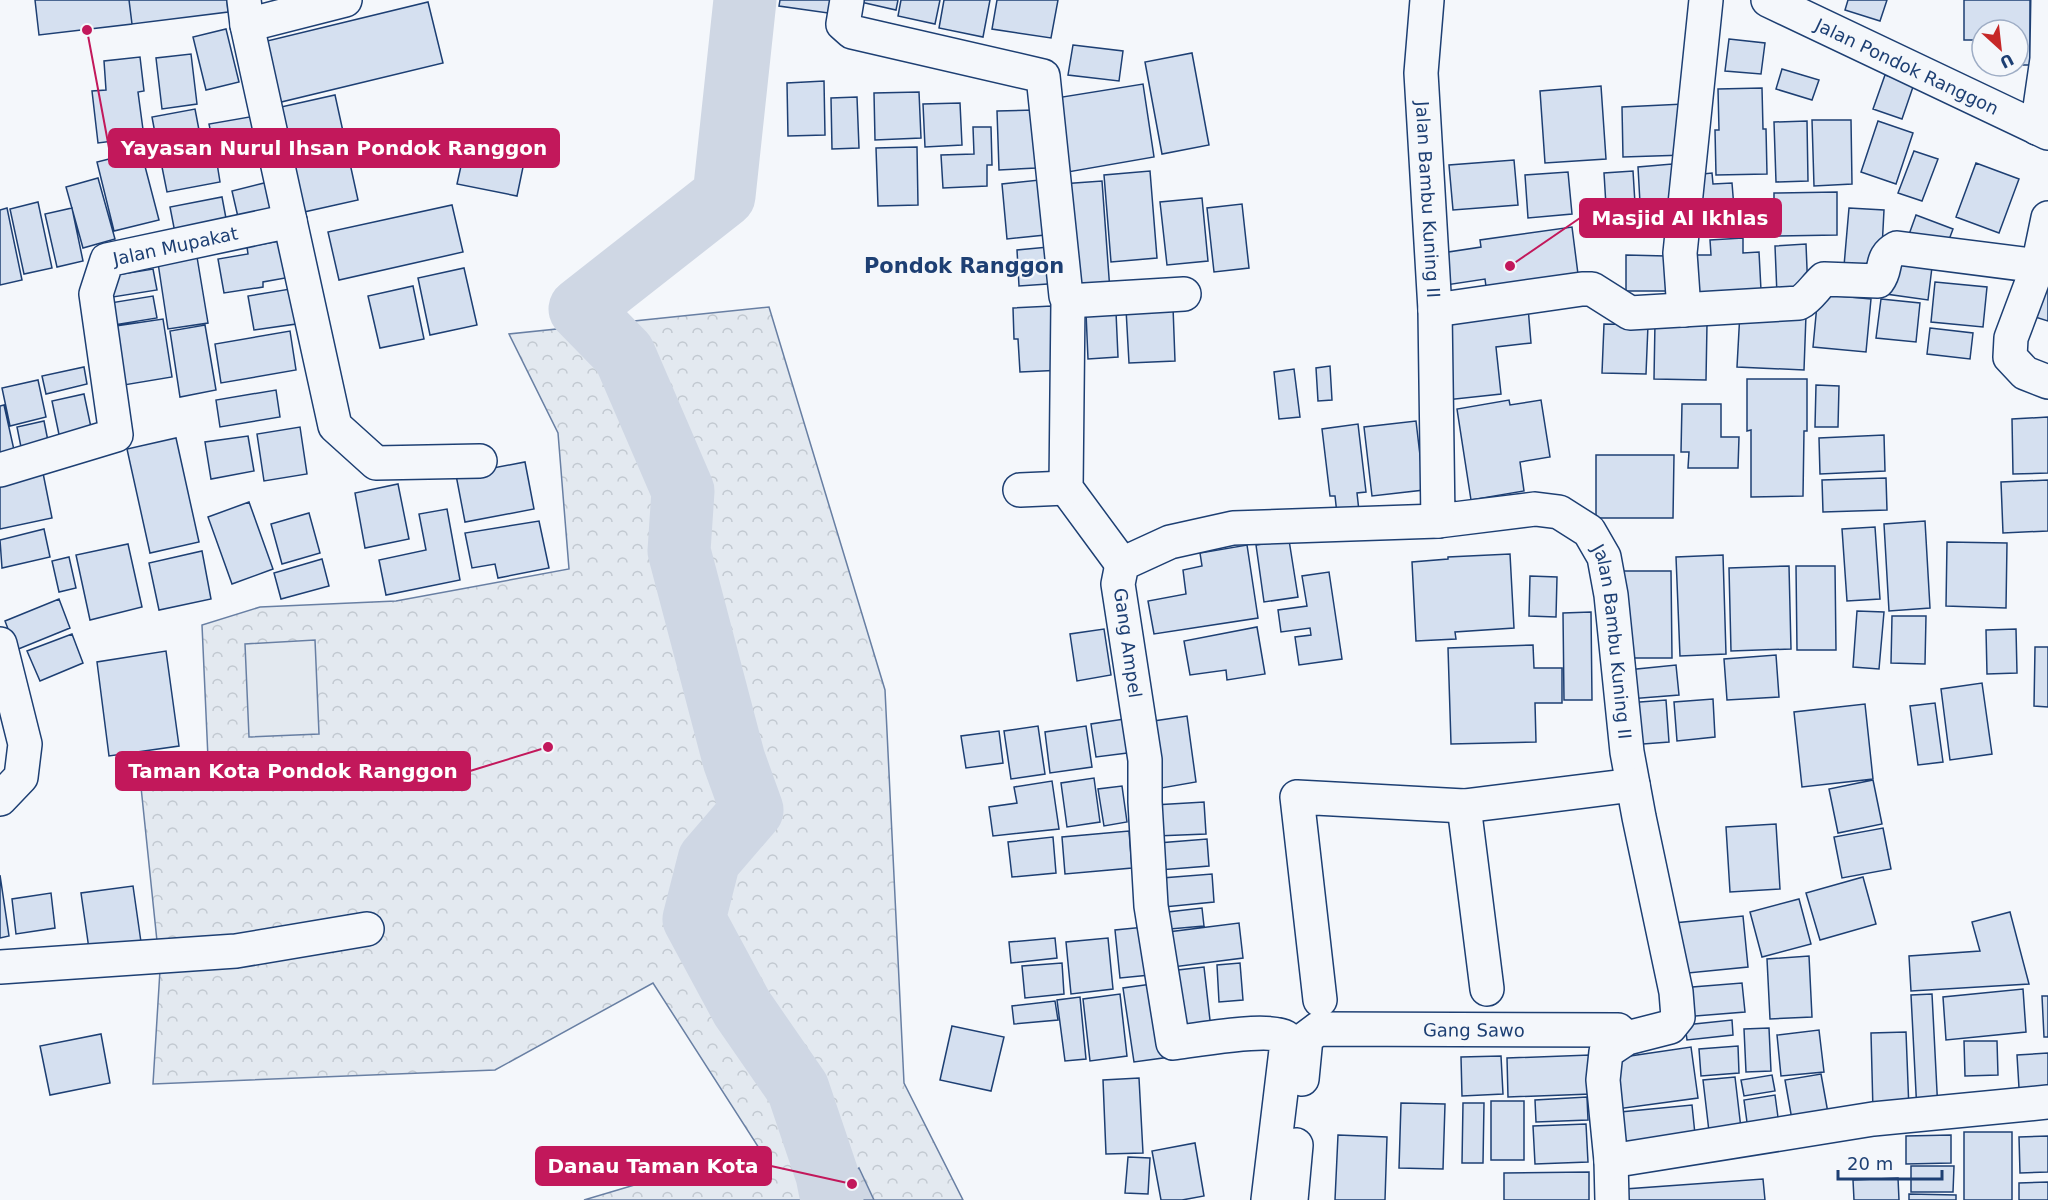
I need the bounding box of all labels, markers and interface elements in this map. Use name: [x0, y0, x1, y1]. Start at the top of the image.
street label: Jalan Pondok Ranggon: [1811, 13, 2002, 119]
north arrow: [1970, 18, 2030, 78]
text: U: [1996, 50, 2017, 72]
street label: Jalan Bambu Kuning II: [1412, 100, 1445, 299]
callout: Yayasan Nurul Ihsan Pondok Ranggon: [109, 129, 559, 167]
text: Yayasan Nurul Ihsan Pondok Ranggon: [120, 136, 547, 160]
callout: Masjid Al Ikhlas: [1580, 199, 1781, 237]
text: Masjid Al Ikhlas: [1592, 206, 1768, 230]
street label: Jalan Mupakat: [110, 222, 240, 269]
district label: Pondok Ranggon: [864, 254, 1064, 278]
street label: Jalan Bambu Kuning II: [1588, 539, 1636, 740]
street label: Gang Ampel: [1110, 587, 1146, 699]
callout: Taman Kota Pondok Ranggon: [116, 752, 470, 790]
text: Taman Kota Pondok Ranggon: [128, 759, 458, 783]
street label: Gang Sawo: [1423, 1019, 1525, 1040]
scale bar: [1838, 1143, 1942, 1181]
callout: Danau Taman Kota: [536, 1147, 771, 1185]
text: 20 m: [1847, 1153, 1893, 1174]
text: Danau Taman Kota: [547, 1154, 759, 1178]

